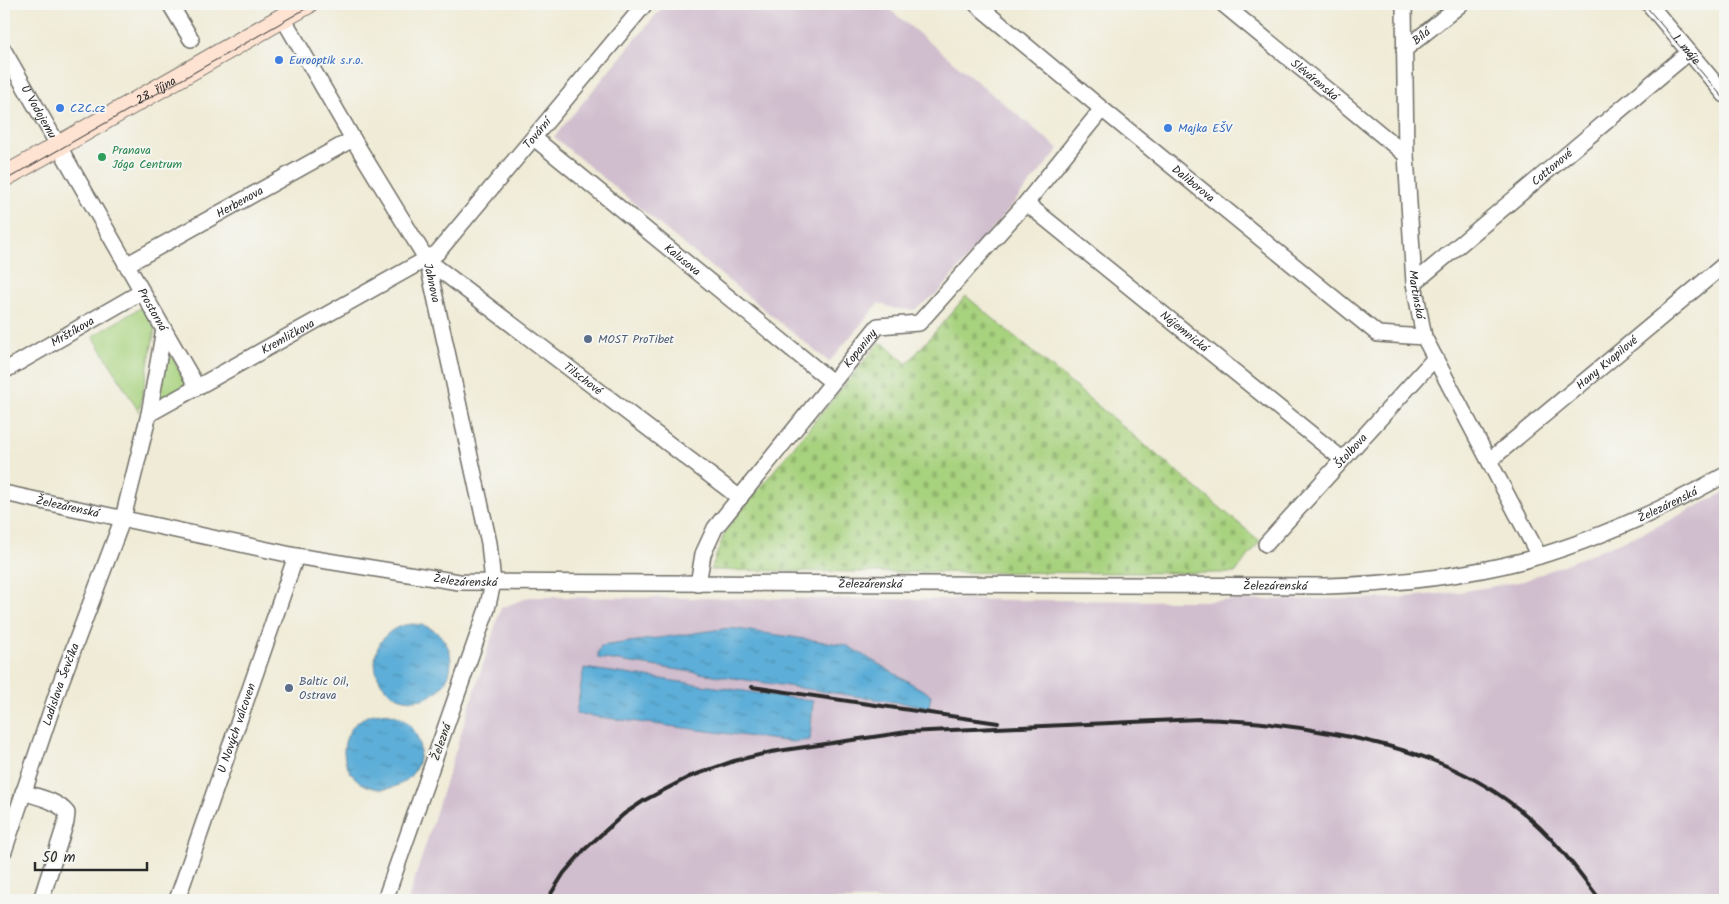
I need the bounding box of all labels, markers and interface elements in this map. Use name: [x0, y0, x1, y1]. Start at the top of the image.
street label: Bílá: [1408, 22, 1436, 50]
street label: 1. máje: [1668, 30, 1705, 70]
place label: Eurooptik s.r.o.: [289, 51, 364, 70]
marker: Eurooptik s.r.o.: [273, 54, 285, 66]
street label: Slévárenská: [1286, 54, 1344, 107]
street label: 28. října: [133, 71, 180, 110]
street label: U Vodojemu: [15, 82, 61, 142]
place label: CZC.cz: [70, 99, 105, 118]
marker: CZC.cz: [54, 102, 66, 114]
street label: Tovární: [519, 112, 558, 153]
place label: Majka EŠV: [1178, 119, 1234, 138]
marker: Majka EŠV: [1162, 122, 1174, 134]
place label: Pranava Jóga Centrum: [112, 141, 183, 174]
street label: Cottonové: [1527, 144, 1578, 191]
marker: Pranava Jóga Centrum: [96, 151, 108, 163]
street label: Daliborova: [1167, 160, 1219, 208]
street label: Herbenova: [213, 181, 267, 223]
street label: Kalusova: [660, 239, 705, 281]
street label: Jahnova: [418, 261, 445, 305]
street label: Martinská: [1403, 269, 1430, 322]
street label: Prostorná: [132, 284, 173, 336]
street label: Nájemnická: [1156, 306, 1214, 358]
street label: Mrštíkova: [47, 312, 98, 352]
street label: Kremličkova: [258, 314, 319, 360]
street label: Kopaniny: [839, 325, 882, 372]
place label: MOST ProTibet: [598, 330, 674, 349]
street label: Hany Kvapilové: [1572, 331, 1643, 395]
marker: MOST ProTibet: [582, 333, 594, 345]
street label: Tilschové: [559, 358, 607, 401]
street label: Štolbova: [1330, 429, 1372, 473]
street label: Železárenská: [1635, 482, 1702, 528]
street label: Železárenská: [34, 491, 102, 524]
street label: Železárenská: [432, 569, 499, 592]
street label: Železárenská: [838, 575, 904, 594]
street label: Železárenská: [1243, 577, 1309, 596]
street label: Ladislava Ševčíka: [38, 640, 85, 728]
place label: Baltic Oil, Ostrava: [299, 672, 349, 705]
street label: U Nových válcoven: [213, 681, 261, 776]
marker: Baltic Oil, Ostrava: [283, 682, 295, 694]
street label: Železná: [426, 720, 457, 763]
scale bar: [35, 839, 148, 871]
text: 50 m: [42, 846, 76, 870]

